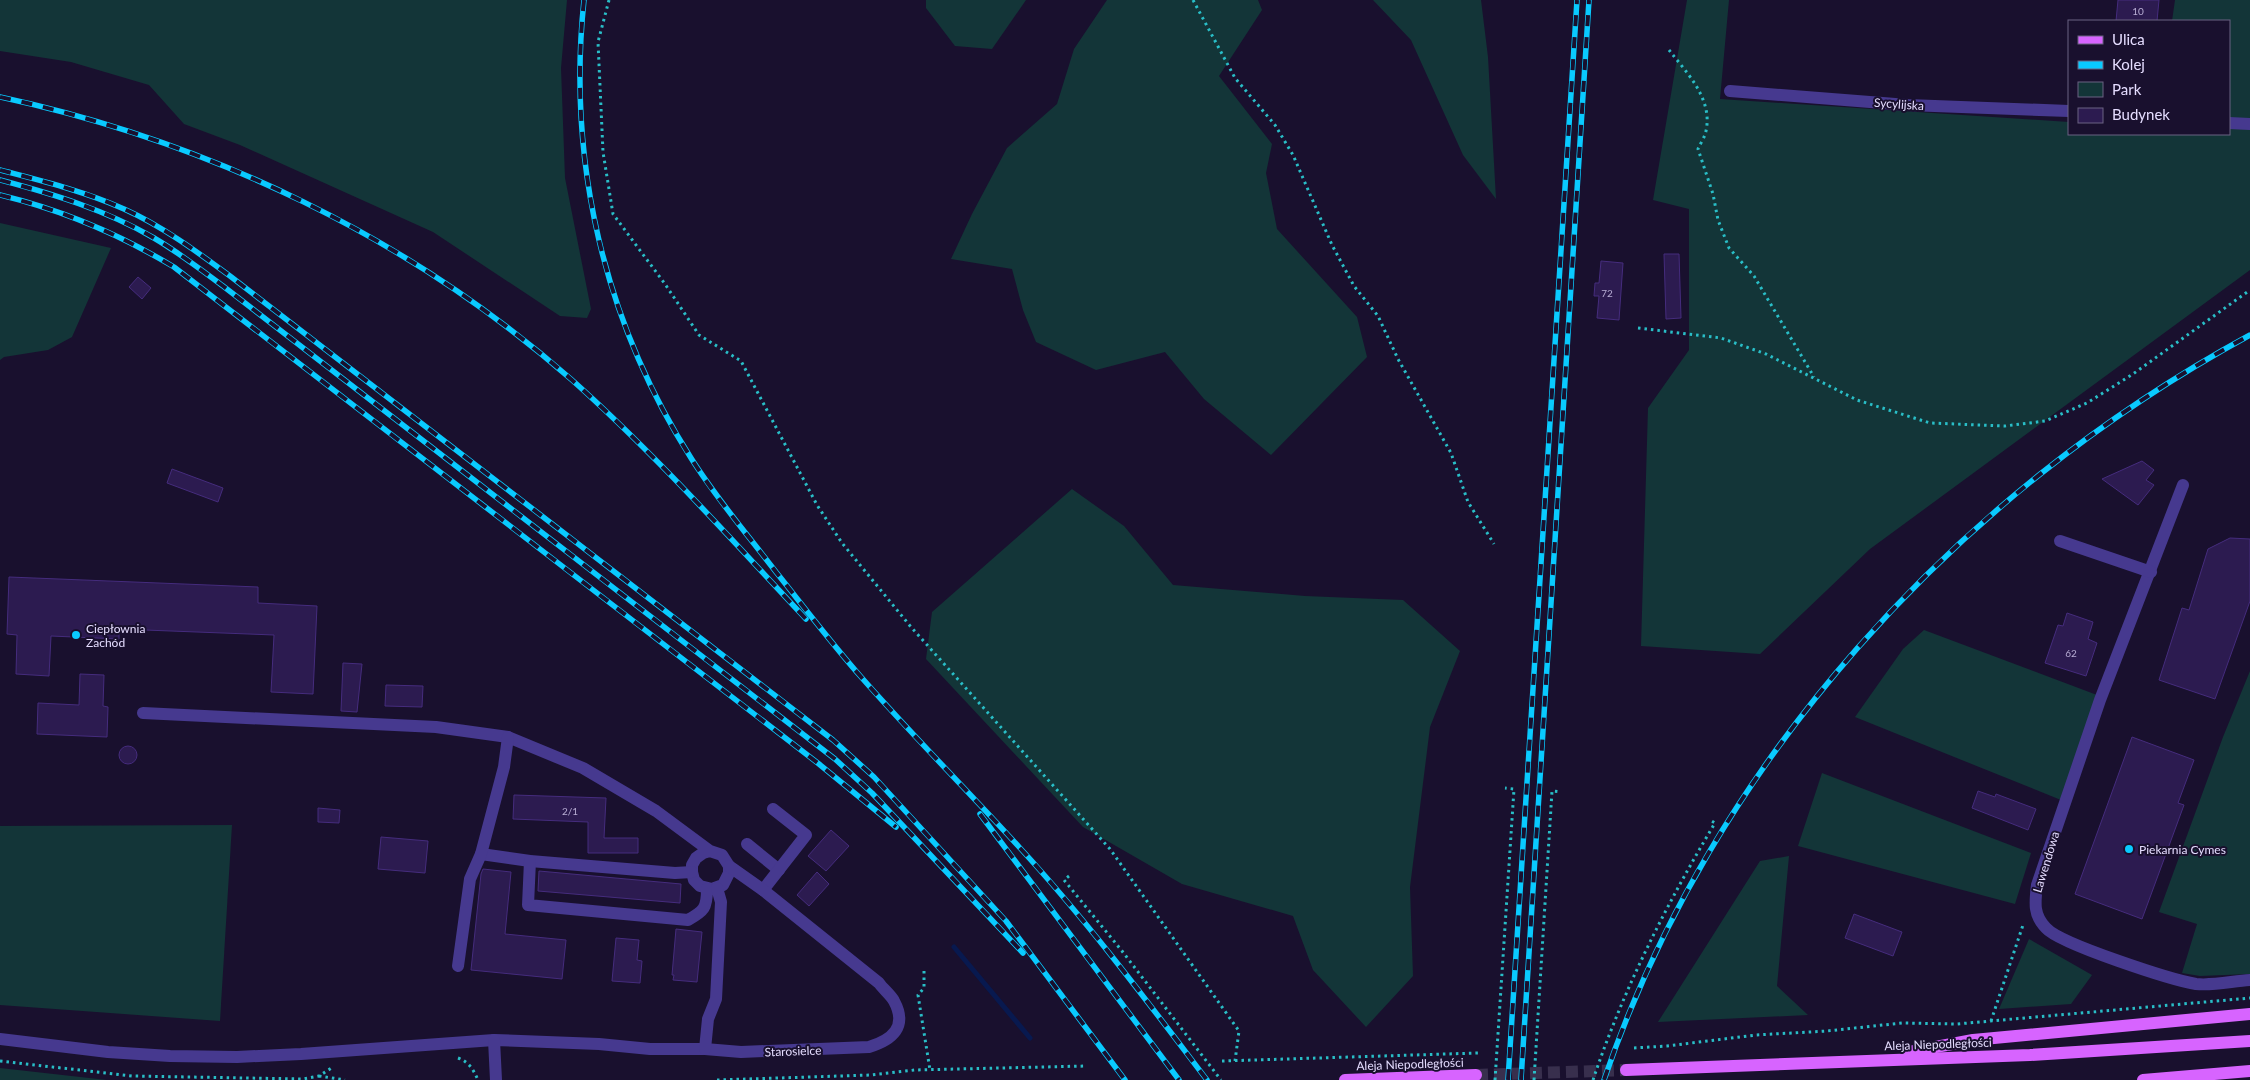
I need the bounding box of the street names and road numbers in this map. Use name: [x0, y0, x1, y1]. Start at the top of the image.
street label: Sycylijska: [1874, 95, 1924, 113]
street label: Lawendowa: [2030, 830, 2062, 894]
street label: Aleja Niepodległości: [1884, 1035, 1992, 1053]
street label: Starosielce: [764, 1043, 822, 1059]
street label: Aleja Niepodległości: [1356, 1055, 1464, 1073]

